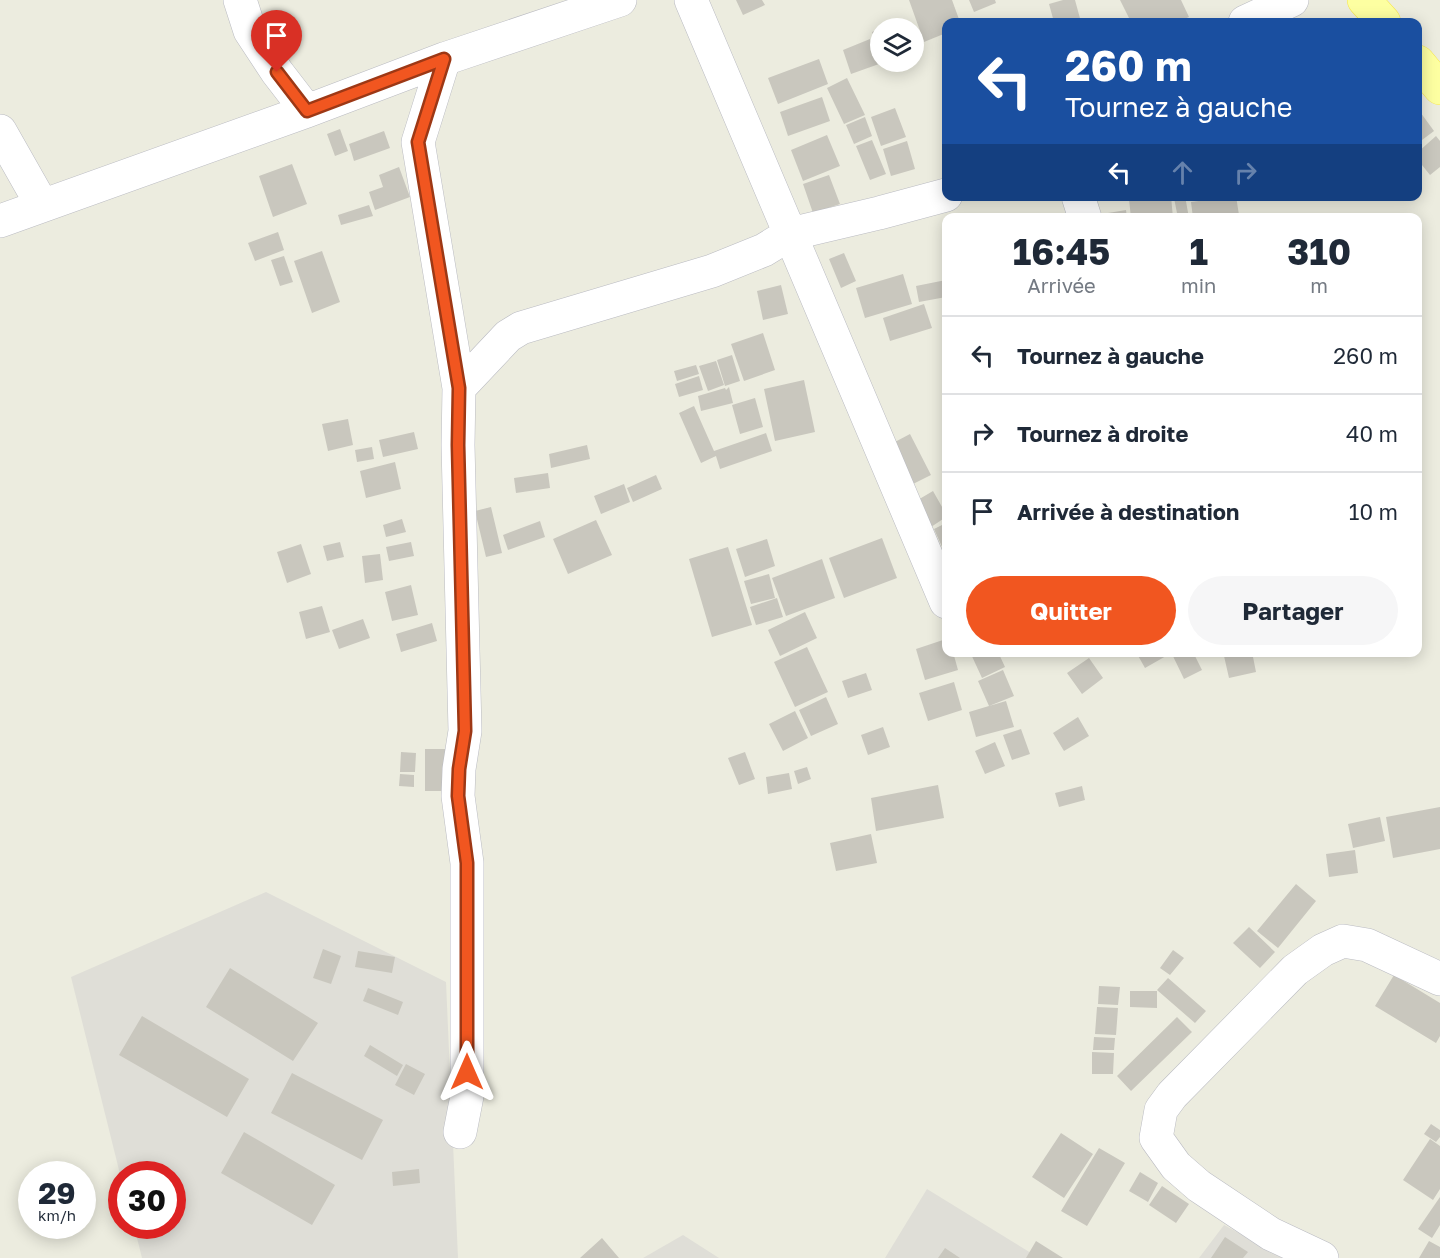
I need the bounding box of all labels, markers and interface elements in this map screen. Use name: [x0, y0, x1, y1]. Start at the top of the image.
pin: [251, 10, 302, 72]
map controls: [870, 18, 924, 72]
button: layers: [870, 18, 924, 72]
icon: arrive: [260, 19, 293, 52]
text: 260 m: [1065, 40, 1192, 90]
icon: left: [966, 42, 1044, 120]
text: Tournez à gauche: [1065, 91, 1292, 123]
icon: left: [1103, 156, 1136, 189]
icon: ahead: [1166, 156, 1199, 189]
icon: right: [1229, 156, 1262, 189]
text: 16:45: [1013, 230, 1110, 273]
text: 1: [1189, 230, 1208, 273]
text: 310: [1287, 230, 1351, 273]
text: Arrivée: [1027, 273, 1096, 297]
text: min: [1181, 273, 1216, 297]
text: m: [1310, 273, 1328, 297]
icon: left: [966, 339, 999, 372]
text: Tournez à gauche: [1017, 342, 1204, 369]
text: 260 m: [1333, 342, 1398, 369]
icon: right: [966, 417, 999, 450]
text: Tournez à droite: [1017, 420, 1188, 447]
text: 40 m: [1346, 420, 1398, 447]
icon: arrive: [966, 495, 999, 528]
text: Arrivée à destination: [1017, 498, 1239, 525]
text: 10 m: [1349, 498, 1398, 525]
button: Quitter: [966, 576, 1176, 645]
button: Partager: [1188, 576, 1398, 645]
position arrow: [435, 1040, 499, 1104]
speed limit sign: 30: [108, 1161, 186, 1239]
text: 29: [38, 1175, 76, 1211]
text: km/h: [38, 1206, 76, 1224]

